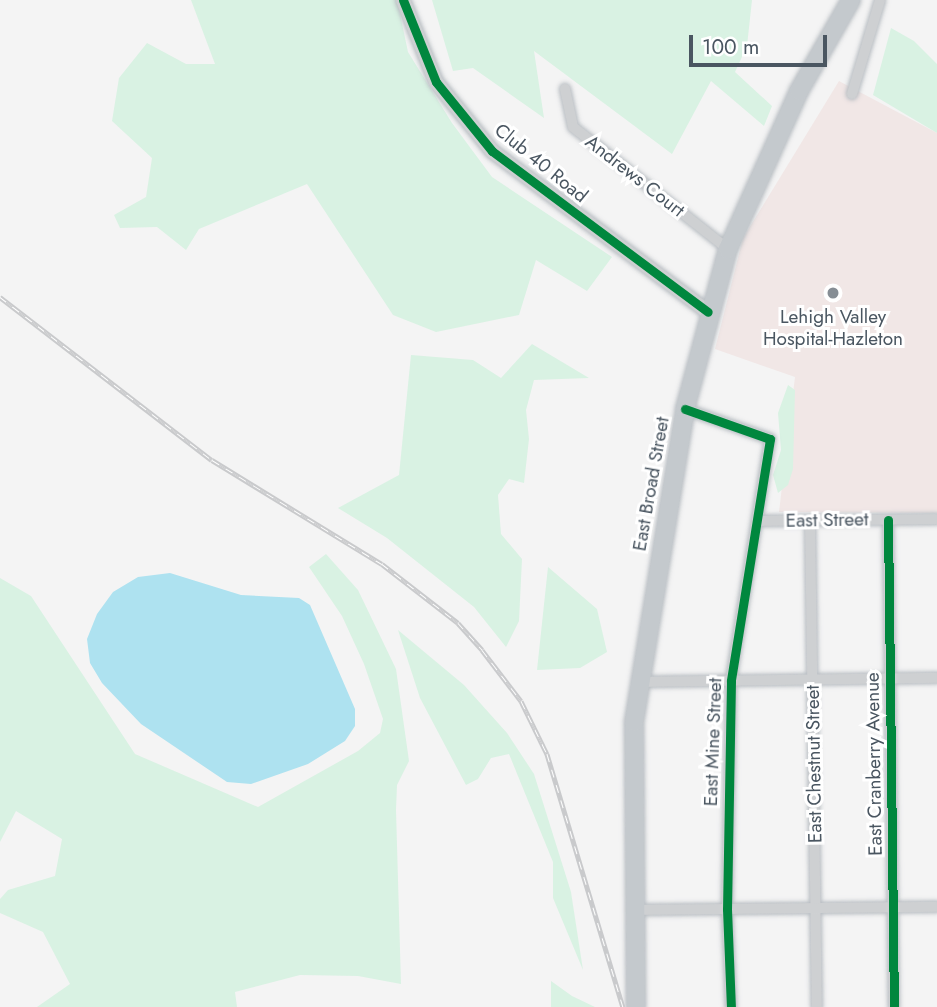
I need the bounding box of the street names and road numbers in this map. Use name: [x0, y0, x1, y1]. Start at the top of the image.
street label: Club 40 Road: [490, 119, 592, 207]
street label: Andrews Court: [581, 130, 689, 222]
street label: East Broad Street: [628, 415, 674, 553]
street label: East Street: [785, 508, 869, 532]
street label: East Cranberry Avenue: [861, 672, 887, 856]
street label: East Mine Street: [699, 677, 727, 807]
street label: East Chestnut Street: [801, 685, 827, 843]

